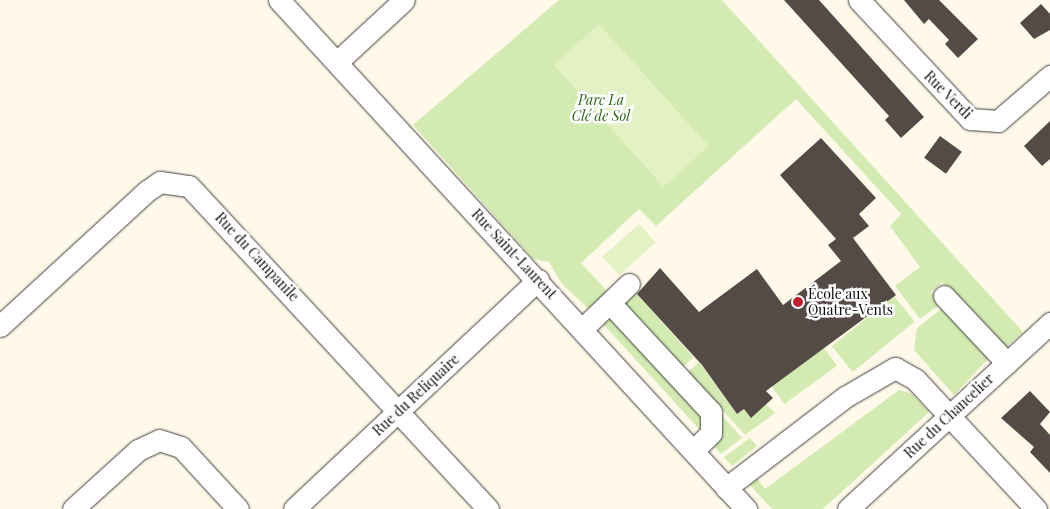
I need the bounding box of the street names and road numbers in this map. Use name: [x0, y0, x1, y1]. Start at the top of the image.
street label: Rue Verdi: [920, 67, 976, 123]
street label: Rue Saint-Laurent: [468, 206, 560, 302]
street label: Rue du Campanile: [212, 209, 302, 305]
street label: Rue du Reliquaire: [369, 351, 463, 439]
street label: Rue du Chancelier: [901, 370, 997, 462]

